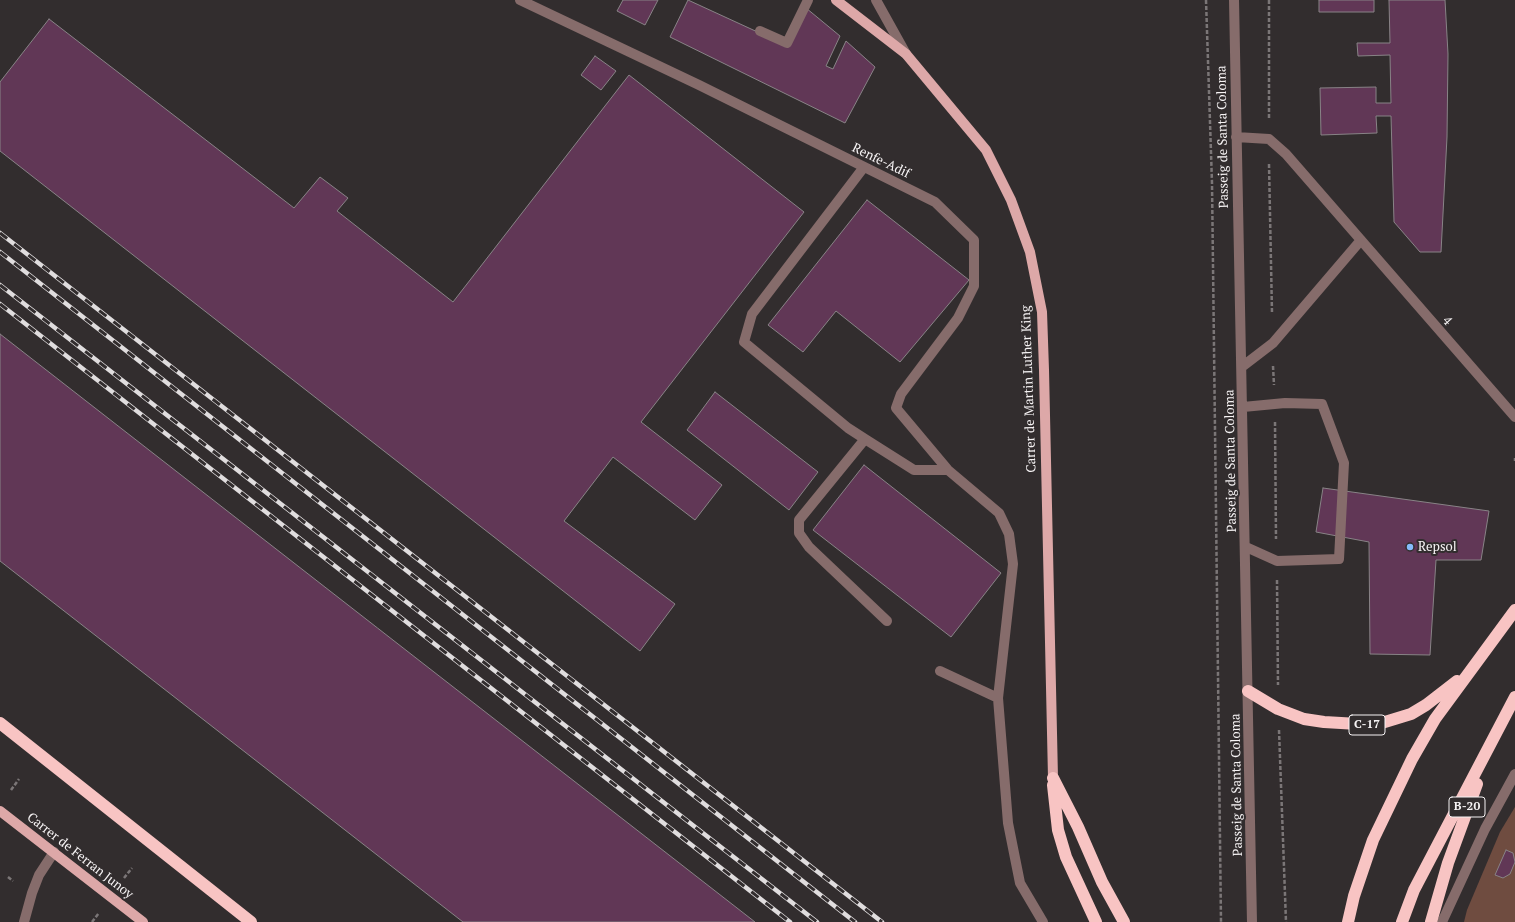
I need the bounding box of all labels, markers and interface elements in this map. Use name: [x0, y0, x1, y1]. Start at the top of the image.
street label: Passeig de Santa Coloma: [1214, 65, 1232, 209]
street label: Renfe-Adif: [849, 140, 913, 182]
street label: Carrer de Martin Luther King: [1018, 305, 1040, 473]
street label: 4: [1439, 313, 1455, 329]
street label: Passeig de Santa Coloma: [1222, 389, 1240, 533]
place label: Repsol: [1418, 539, 1457, 555]
marker: Repsol: [1405, 542, 1415, 552]
street label: Passeig de Santa Coloma: [1228, 713, 1246, 857]
road number: C-17: [1349, 715, 1385, 735]
road number: B-20: [1449, 797, 1485, 817]
street label: Carrer de Ferran Junoy: [24, 810, 136, 902]

